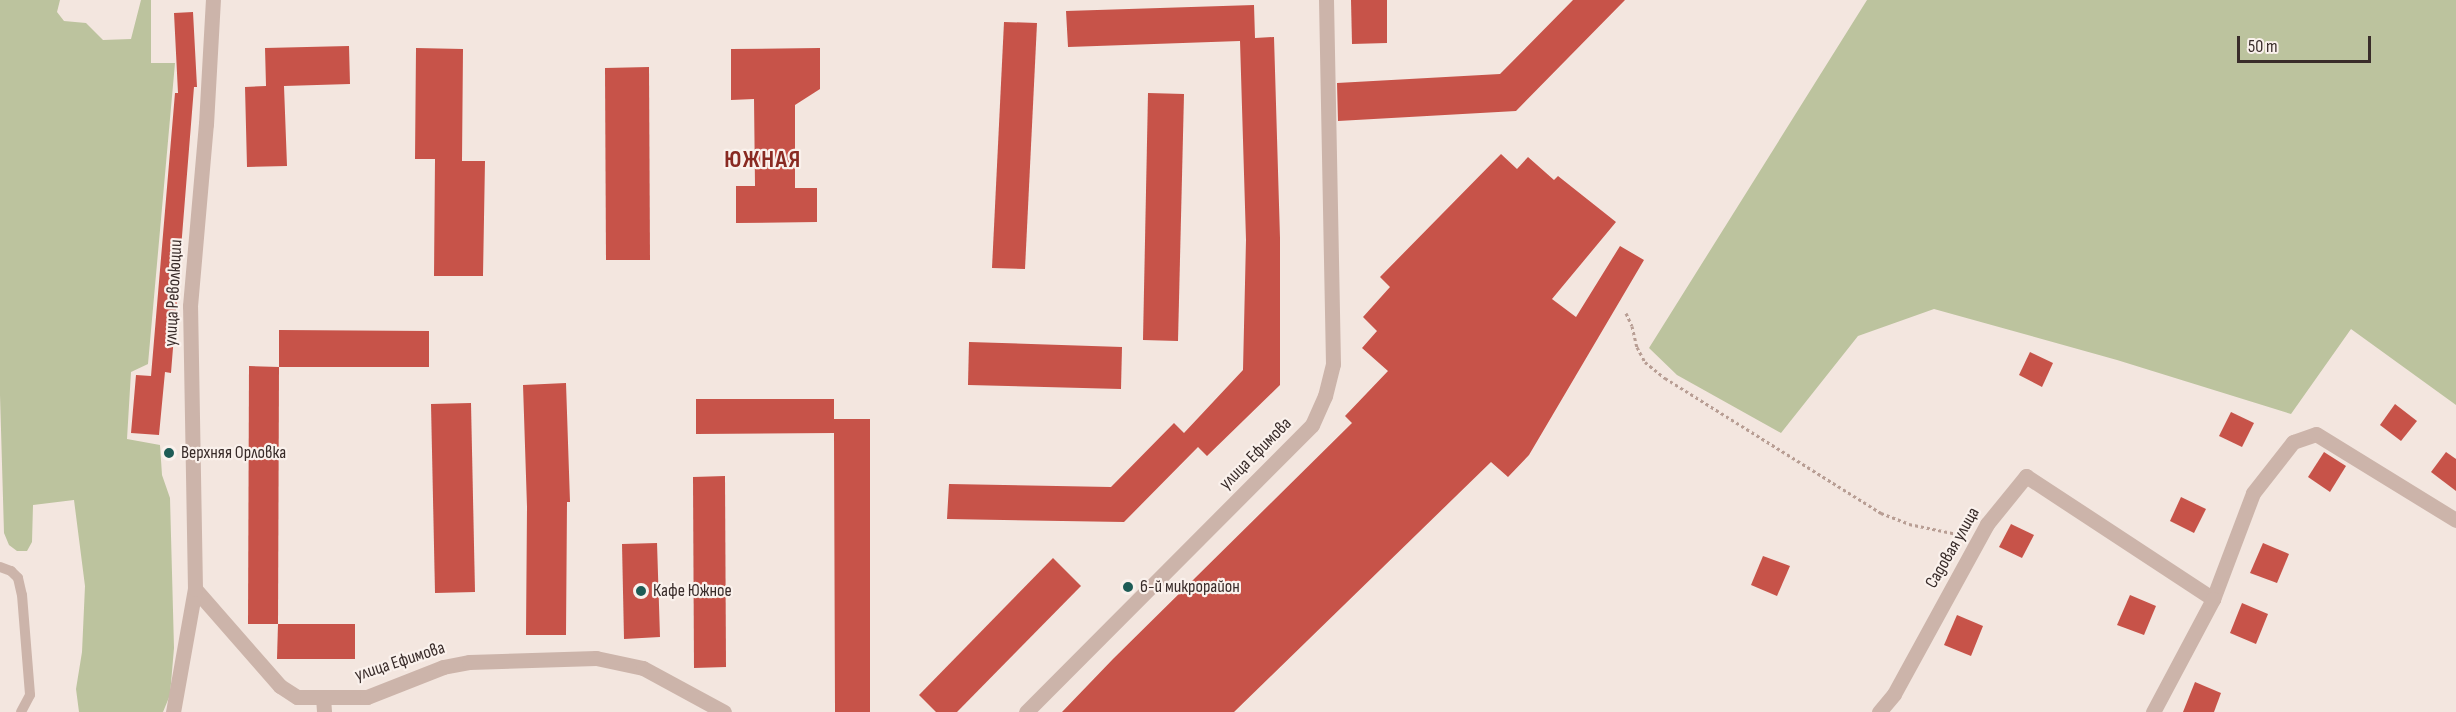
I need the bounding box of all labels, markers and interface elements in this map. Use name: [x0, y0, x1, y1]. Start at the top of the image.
scale bar: [2240, 24, 2374, 62]
text: 50 m: [2248, 36, 2278, 57]
district label: ЮЖНАЯ: [724, 146, 802, 174]
street label: улица Революции: [160, 239, 188, 347]
street label: улица Ефимова: [1215, 413, 1297, 495]
place label: Верхняя Орловка: [181, 442, 286, 464]
marker: Верхняя Орловка: [162, 446, 176, 460]
street label: Садовая улица: [1921, 504, 1985, 592]
place label: 6-й микрорайон: [1140, 576, 1240, 598]
place label: Кафе Южное: [653, 580, 732, 602]
marker: 6-й микрорайон: [1121, 580, 1135, 594]
marker: Кафе Южное: [634, 584, 648, 598]
street label: улица Ефимова: [352, 637, 448, 687]

